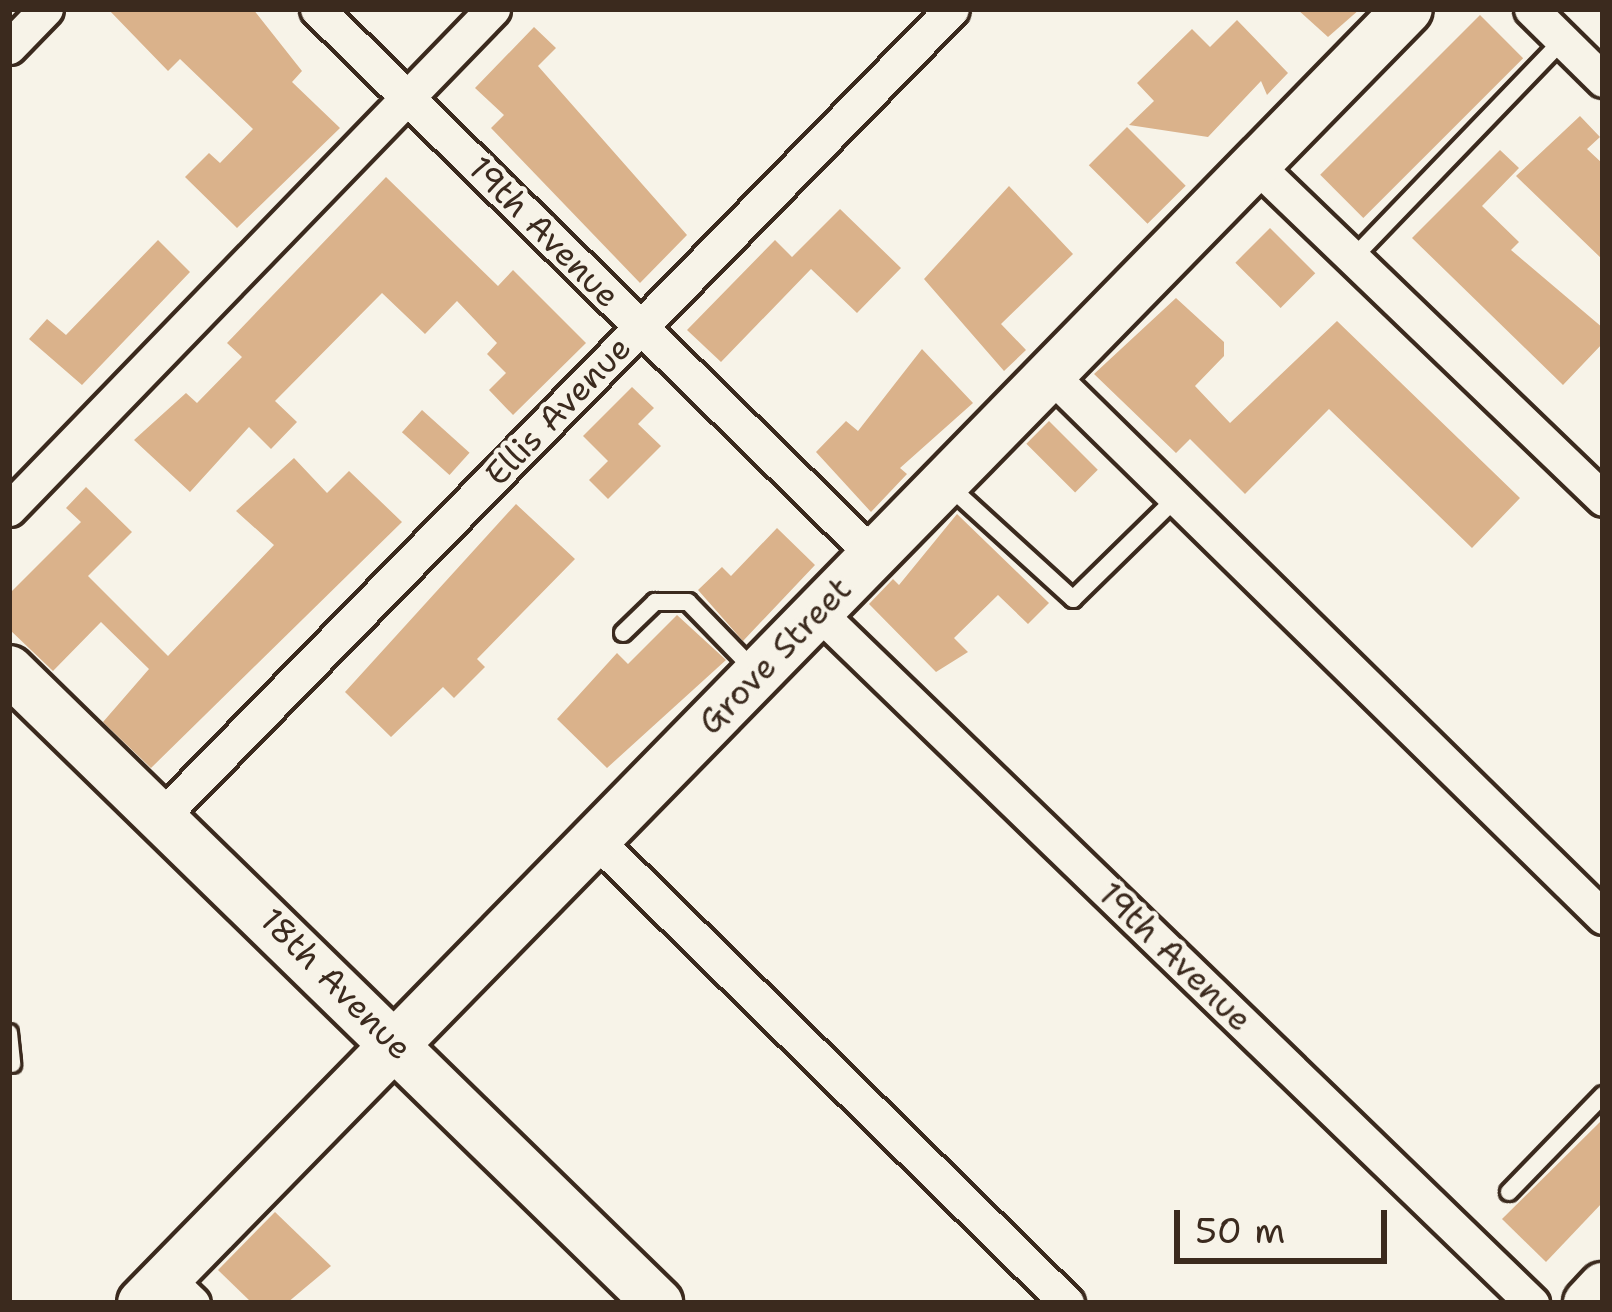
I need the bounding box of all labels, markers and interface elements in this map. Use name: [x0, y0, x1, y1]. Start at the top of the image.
street label: 19th Avenue: [460, 148, 628, 316]
street label: Ellis Avenue: [477, 328, 639, 494]
street label: Grove Street: [690, 569, 860, 743]
street label: 19th Avenue: [1090, 874, 1260, 1040]
street label: 18th Avenue: [252, 900, 420, 1068]
scale bar: [1180, 1186, 1393, 1260]
text: 50 m: [1195, 1206, 1285, 1255]

